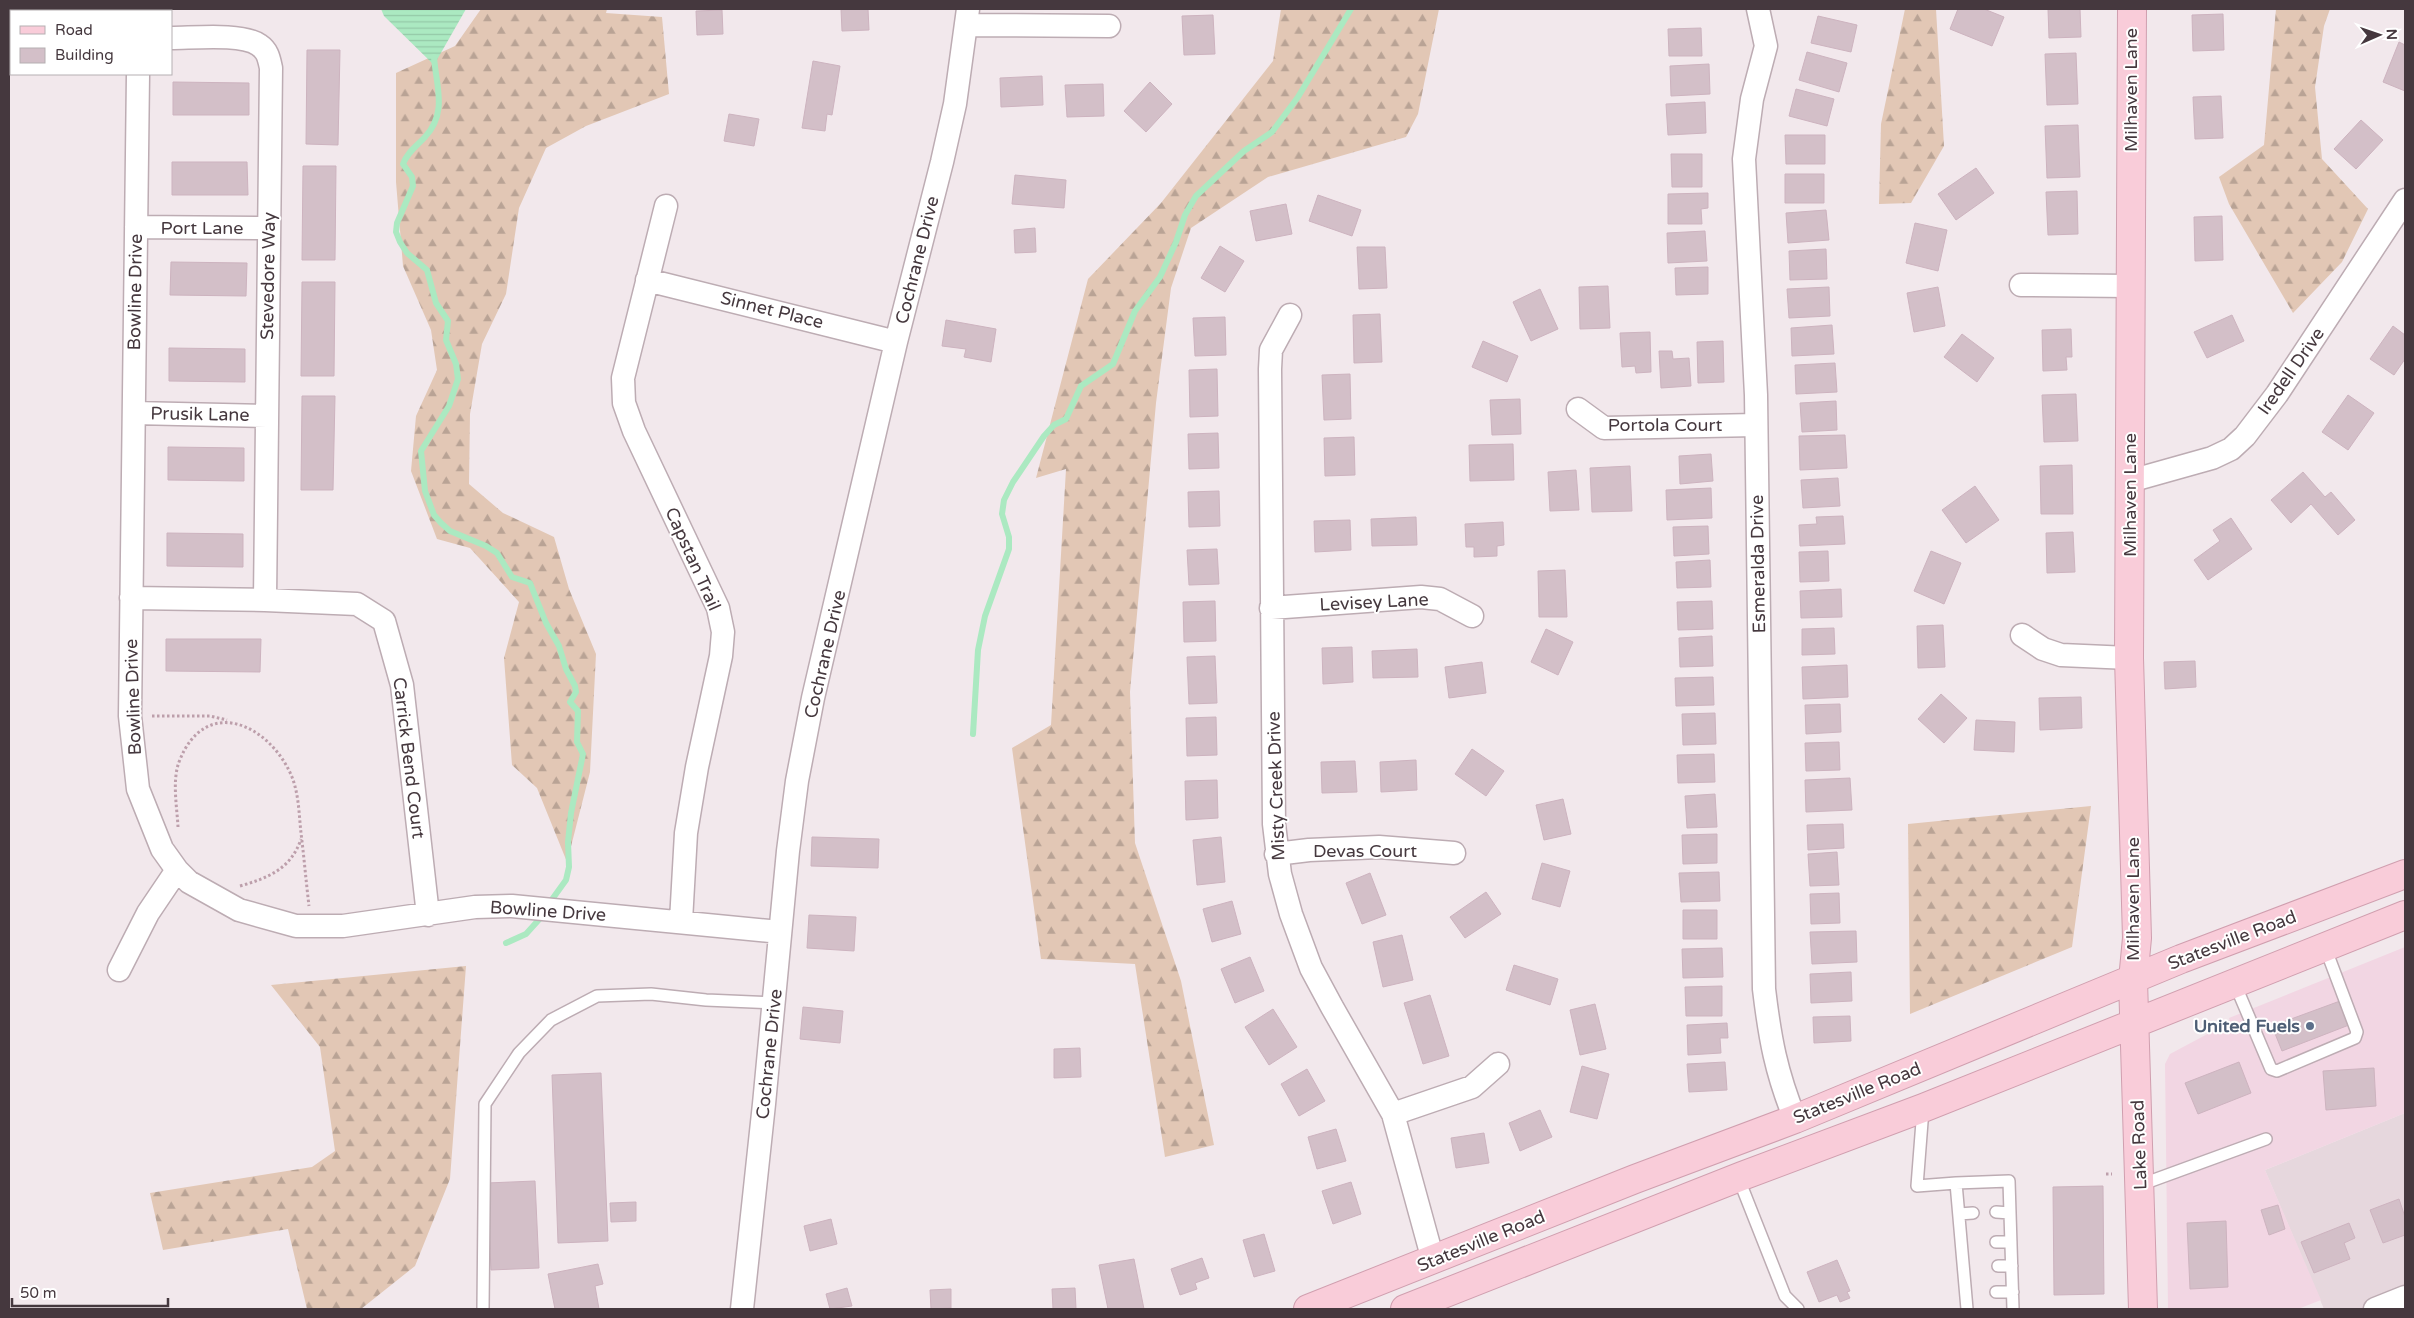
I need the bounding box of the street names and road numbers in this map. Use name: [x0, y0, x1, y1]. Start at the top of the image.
street label: Milhaven Lane: [2120, 28, 2142, 152]
street label: Cochrane Drive: [890, 194, 944, 326]
street label: Stevedore Way: [256, 211, 280, 340]
street label: Port Lane: [161, 217, 243, 239]
street label: Bowline Drive: [123, 234, 147, 350]
street label: Sinnet Place: [718, 287, 826, 333]
street label: Iredell Drive: [2253, 323, 2329, 419]
street label: Prusik Lane: [150, 402, 250, 426]
street label: Portola Court: [1608, 414, 1722, 436]
street label: Milhaven Lane: [2119, 433, 2141, 557]
street label: Esmeralda Drive: [1746, 494, 1770, 634]
street label: Capstan Trail: [660, 504, 726, 614]
street label: Cochrane Drive: [800, 588, 850, 720]
street label: Levisey Lane: [1319, 588, 1429, 616]
street label: Bowline Drive: [120, 638, 146, 756]
street label: Carrick Bend Court: [388, 676, 430, 840]
street label: Misty Creek Drive: [1262, 711, 1290, 861]
street label: Milhaven Lane: [2122, 837, 2144, 961]
street label: Devas Court: [1313, 840, 1417, 862]
street label: Bowline Drive: [489, 896, 607, 926]
street label: Statesville Road: [2165, 905, 2299, 975]
street label: Cochrane Drive: [751, 988, 787, 1120]
street label: Statesville Road: [1790, 1057, 1924, 1129]
street label: Lake Road: [2126, 1100, 2152, 1190]
street label: Statesville Road: [1414, 1205, 1548, 1277]

